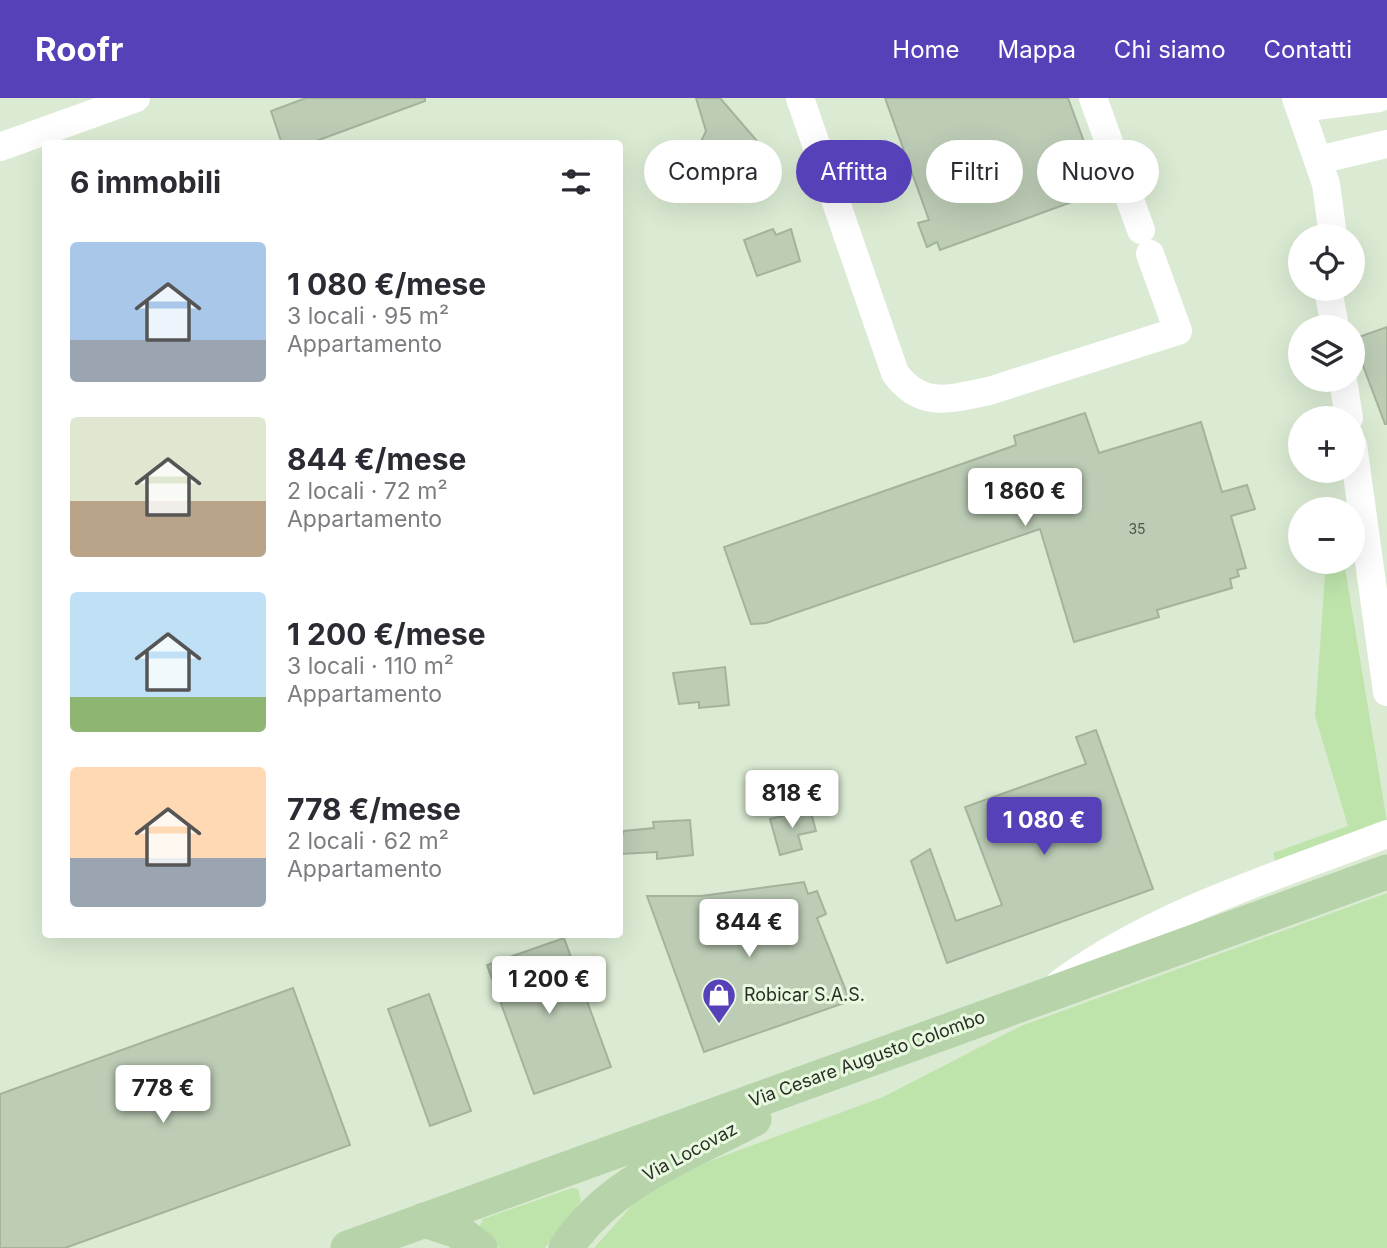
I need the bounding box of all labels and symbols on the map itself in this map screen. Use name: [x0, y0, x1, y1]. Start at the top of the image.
pin: 1 860 €: [960, 468, 1090, 528]
house number: 35: [1128, 520, 1146, 537]
pin: 818 €: [743, 770, 841, 830]
pin: 1 080 €: [979, 798, 1109, 857]
pin: 844 €: [700, 900, 798, 959]
pin: 1 200 €: [484, 956, 614, 1016]
shop icon: Robicar S.A.S.: [700, 976, 738, 1025]
place label: Robicar S.A.S.: [744, 984, 865, 1005]
street label: Via Cesare Augusto Colombo: [746, 1006, 988, 1111]
pin: 778 €: [114, 1066, 212, 1125]
street label: Via Locovaz: [639, 1118, 740, 1185]

